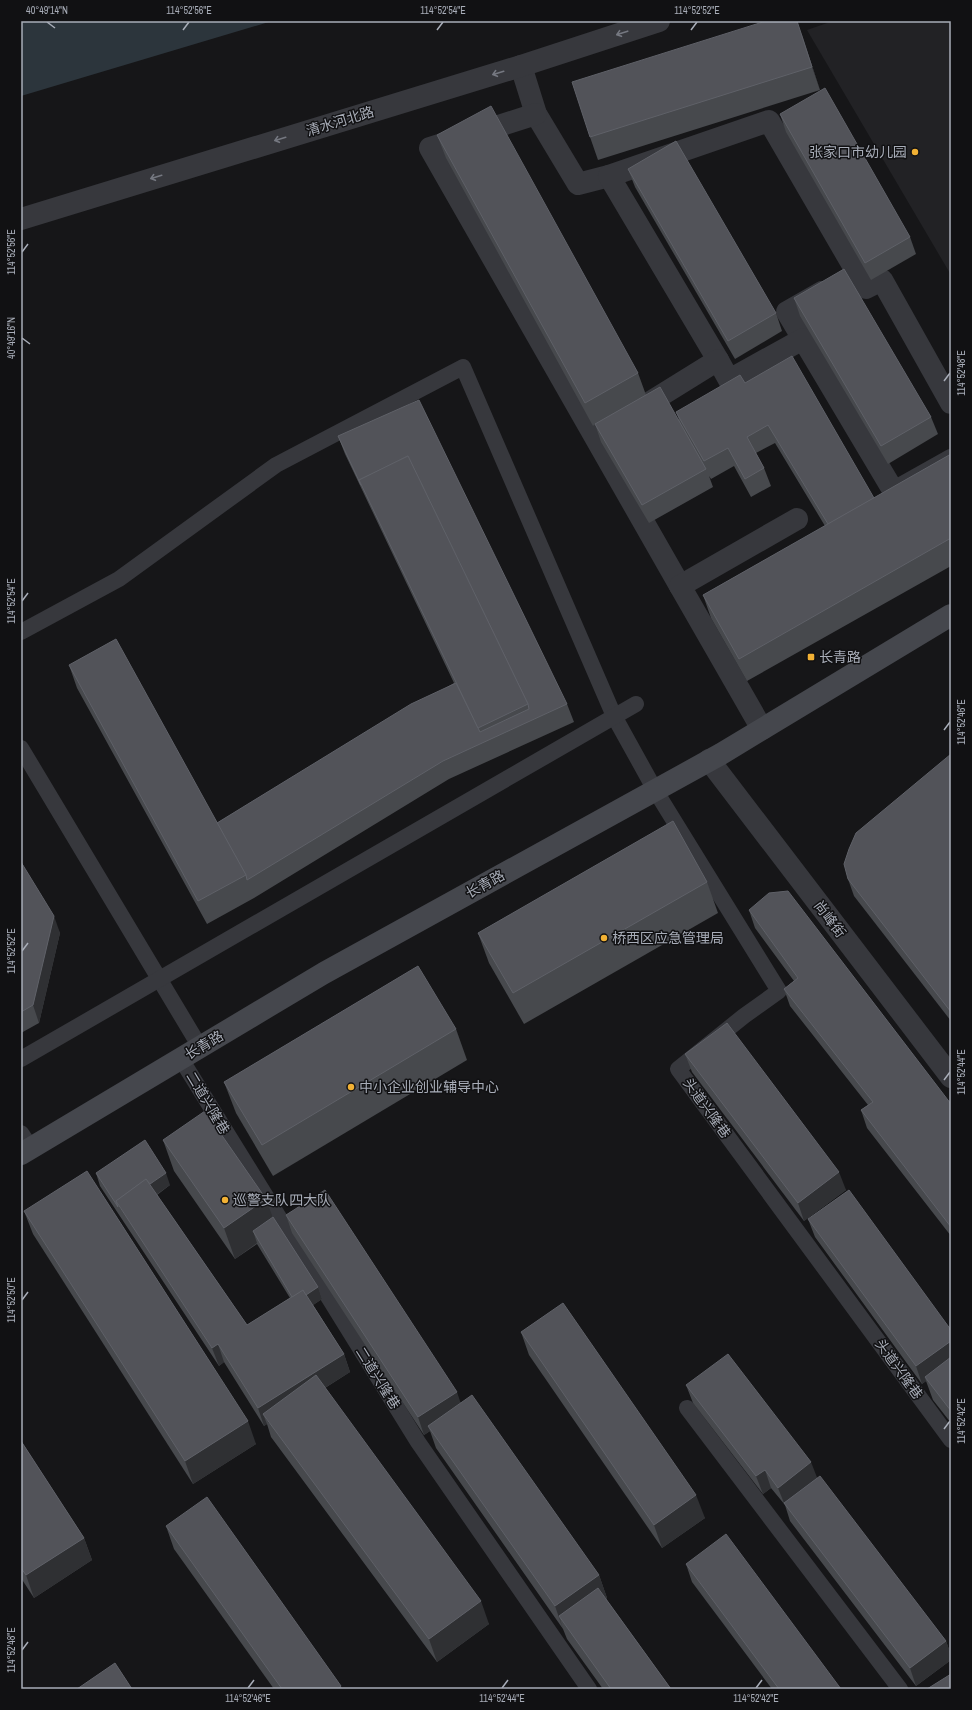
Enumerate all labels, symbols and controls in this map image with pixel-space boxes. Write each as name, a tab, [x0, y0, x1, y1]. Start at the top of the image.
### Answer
text: 40°49'14"N	[26, 4, 68, 17]
text: 114°52'56"E	[166, 4, 212, 17]
text: 114°52'54"E	[420, 4, 466, 17]
text: 114°52'52"E	[674, 4, 720, 17]
one-way arrow	[616, 30, 629, 37]
one-way arrow	[492, 70, 505, 77]
street label: 清水河北路	[304, 102, 376, 140]
one-way arrow	[274, 136, 287, 143]
place label: 张家口市幼儿园	[809, 143, 907, 161]
marker: 张家口市幼儿园	[910, 147, 920, 157]
one-way arrow	[150, 174, 163, 181]
text: 114°52'56"E	[5, 229, 18, 275]
text: 40°49'16"N	[5, 317, 18, 359]
text: 114°52'48"E	[955, 350, 968, 396]
text: 114°52'54"E	[5, 578, 18, 624]
place label: 长青路	[819, 648, 861, 666]
marker: 长青路	[806, 652, 816, 662]
text: 114°52'46"E	[955, 699, 968, 745]
street label: 长青路	[462, 866, 508, 902]
street label: 尚峰街	[810, 897, 850, 941]
text: 114°52'52"E	[5, 928, 18, 974]
place label: 桥西区应急管理局	[612, 929, 724, 947]
marker: 桥西区应急管理局	[599, 933, 609, 943]
street label: 长青路	[181, 1026, 227, 1064]
text: 114°52'44"E	[955, 1049, 968, 1095]
street label: 二道兴隆巷	[182, 1068, 234, 1138]
street label: 头道兴隆巷	[679, 1074, 735, 1142]
place label: 中小企业创业辅导中心	[359, 1078, 499, 1096]
marker: 中小企业创业辅导中心	[346, 1082, 356, 1092]
place label: 巡警支队四大队	[233, 1191, 331, 1209]
marker: 巡警支队四大队	[220, 1195, 230, 1205]
text: 114°52'50"E	[5, 1277, 18, 1323]
street label: 头道兴隆巷	[871, 1335, 927, 1403]
street label: 二道兴隆巷	[352, 1344, 404, 1412]
text: 114°52'42"E	[955, 1398, 968, 1444]
text: 114°52'48"E	[5, 1627, 18, 1673]
text: 114°52'46"E	[225, 1692, 271, 1705]
text: 114°52'44"E	[479, 1692, 525, 1705]
text: 114°52'42"E	[733, 1692, 779, 1705]

